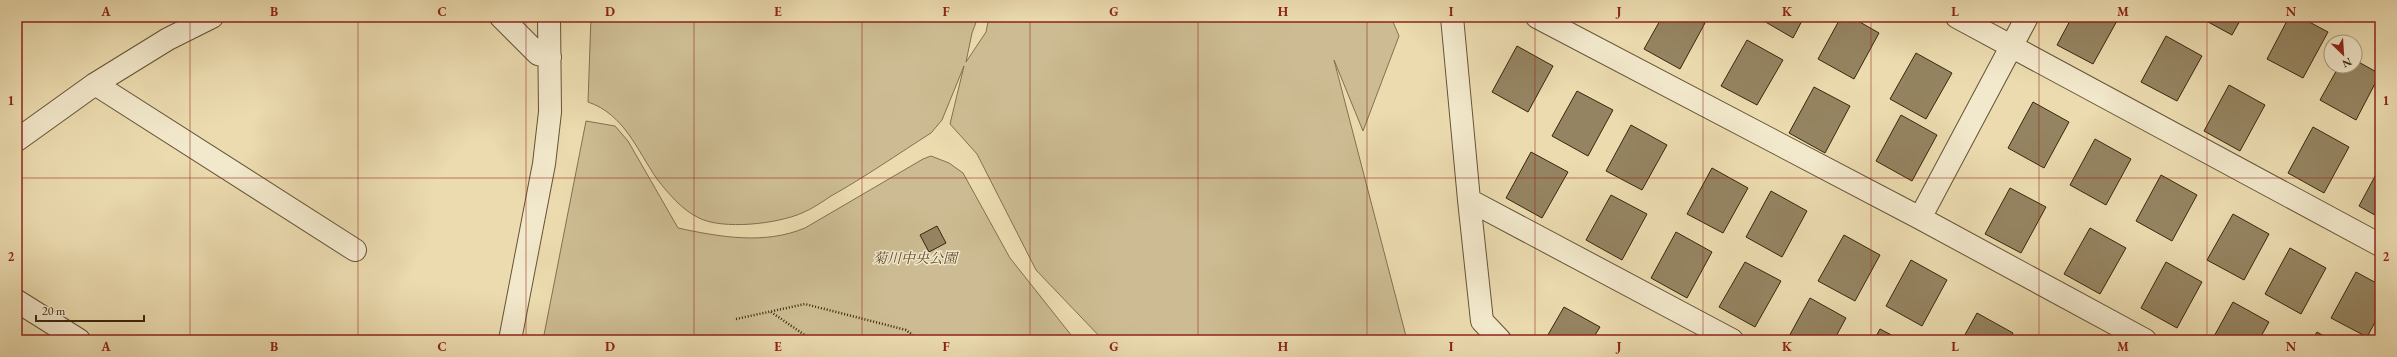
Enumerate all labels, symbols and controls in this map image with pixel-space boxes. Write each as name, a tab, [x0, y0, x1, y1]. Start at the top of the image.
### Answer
text: A	[100, 3, 111, 20]
text: B	[270, 3, 278, 20]
text: C	[437, 3, 447, 20]
text: D	[605, 3, 615, 20]
text: E	[774, 3, 782, 20]
text: F	[942, 3, 950, 20]
text: G	[1109, 3, 1119, 20]
text: H	[1278, 3, 1289, 20]
text: I	[1449, 3, 1454, 20]
text: J	[1615, 3, 1622, 20]
text: K	[1782, 3, 1793, 20]
text: L	[1951, 3, 1959, 20]
text: M	[2117, 3, 2129, 20]
text: N	[2286, 3, 2297, 20]
north arrow	[2323, 34, 2363, 74]
text: N	[2340, 55, 2354, 71]
text: 1	[8, 92, 15, 109]
text: 1	[2383, 92, 2390, 109]
text: 2	[8, 248, 15, 265]
text: 2	[2383, 248, 2390, 265]
park label: 菊川中央公園	[873, 249, 959, 267]
scale bar	[36, 297, 144, 323]
text: 20 m	[42, 303, 66, 319]
text: A	[100, 338, 111, 355]
text: B	[270, 338, 278, 355]
text: C	[437, 338, 447, 355]
text: D	[605, 338, 615, 355]
text: E	[774, 338, 782, 355]
text: F	[942, 338, 950, 355]
text: G	[1109, 338, 1119, 355]
text: H	[1278, 338, 1289, 355]
text: I	[1449, 338, 1454, 355]
text: J	[1615, 338, 1622, 355]
text: K	[1782, 338, 1793, 355]
text: L	[1951, 338, 1959, 355]
text: M	[2117, 338, 2129, 355]
text: N	[2286, 338, 2297, 355]

